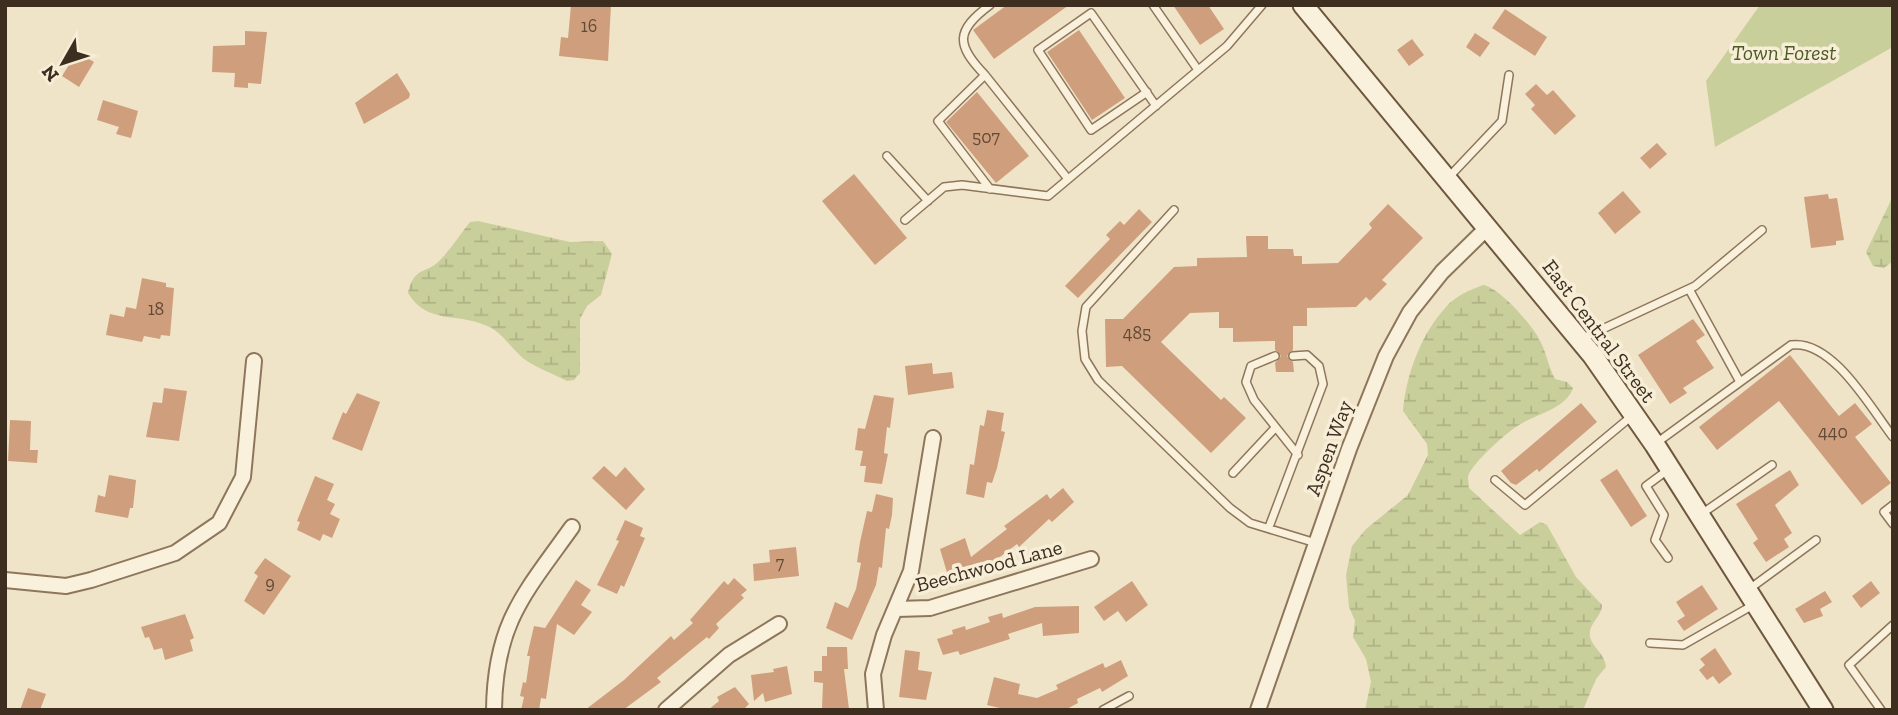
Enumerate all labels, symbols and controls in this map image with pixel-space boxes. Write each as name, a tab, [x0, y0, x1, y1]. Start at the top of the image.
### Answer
house number: 16	[581, 15, 597, 37]
north arrow	[28, 28, 98, 98]
park label: Town Forest	[1731, 40, 1837, 65]
text: N	[37, 61, 64, 86]
house number: 507	[972, 126, 1001, 148]
street label: East Central Street	[1538, 254, 1661, 407]
house number: 18	[148, 298, 164, 320]
house number: 485	[1123, 322, 1151, 344]
street label: Aspen Way	[1300, 397, 1357, 499]
house number: 440	[1818, 421, 1848, 443]
street label: Beechwood Lane	[913, 534, 1065, 597]
house number: 7	[776, 552, 785, 574]
house number: 9	[265, 572, 275, 594]

